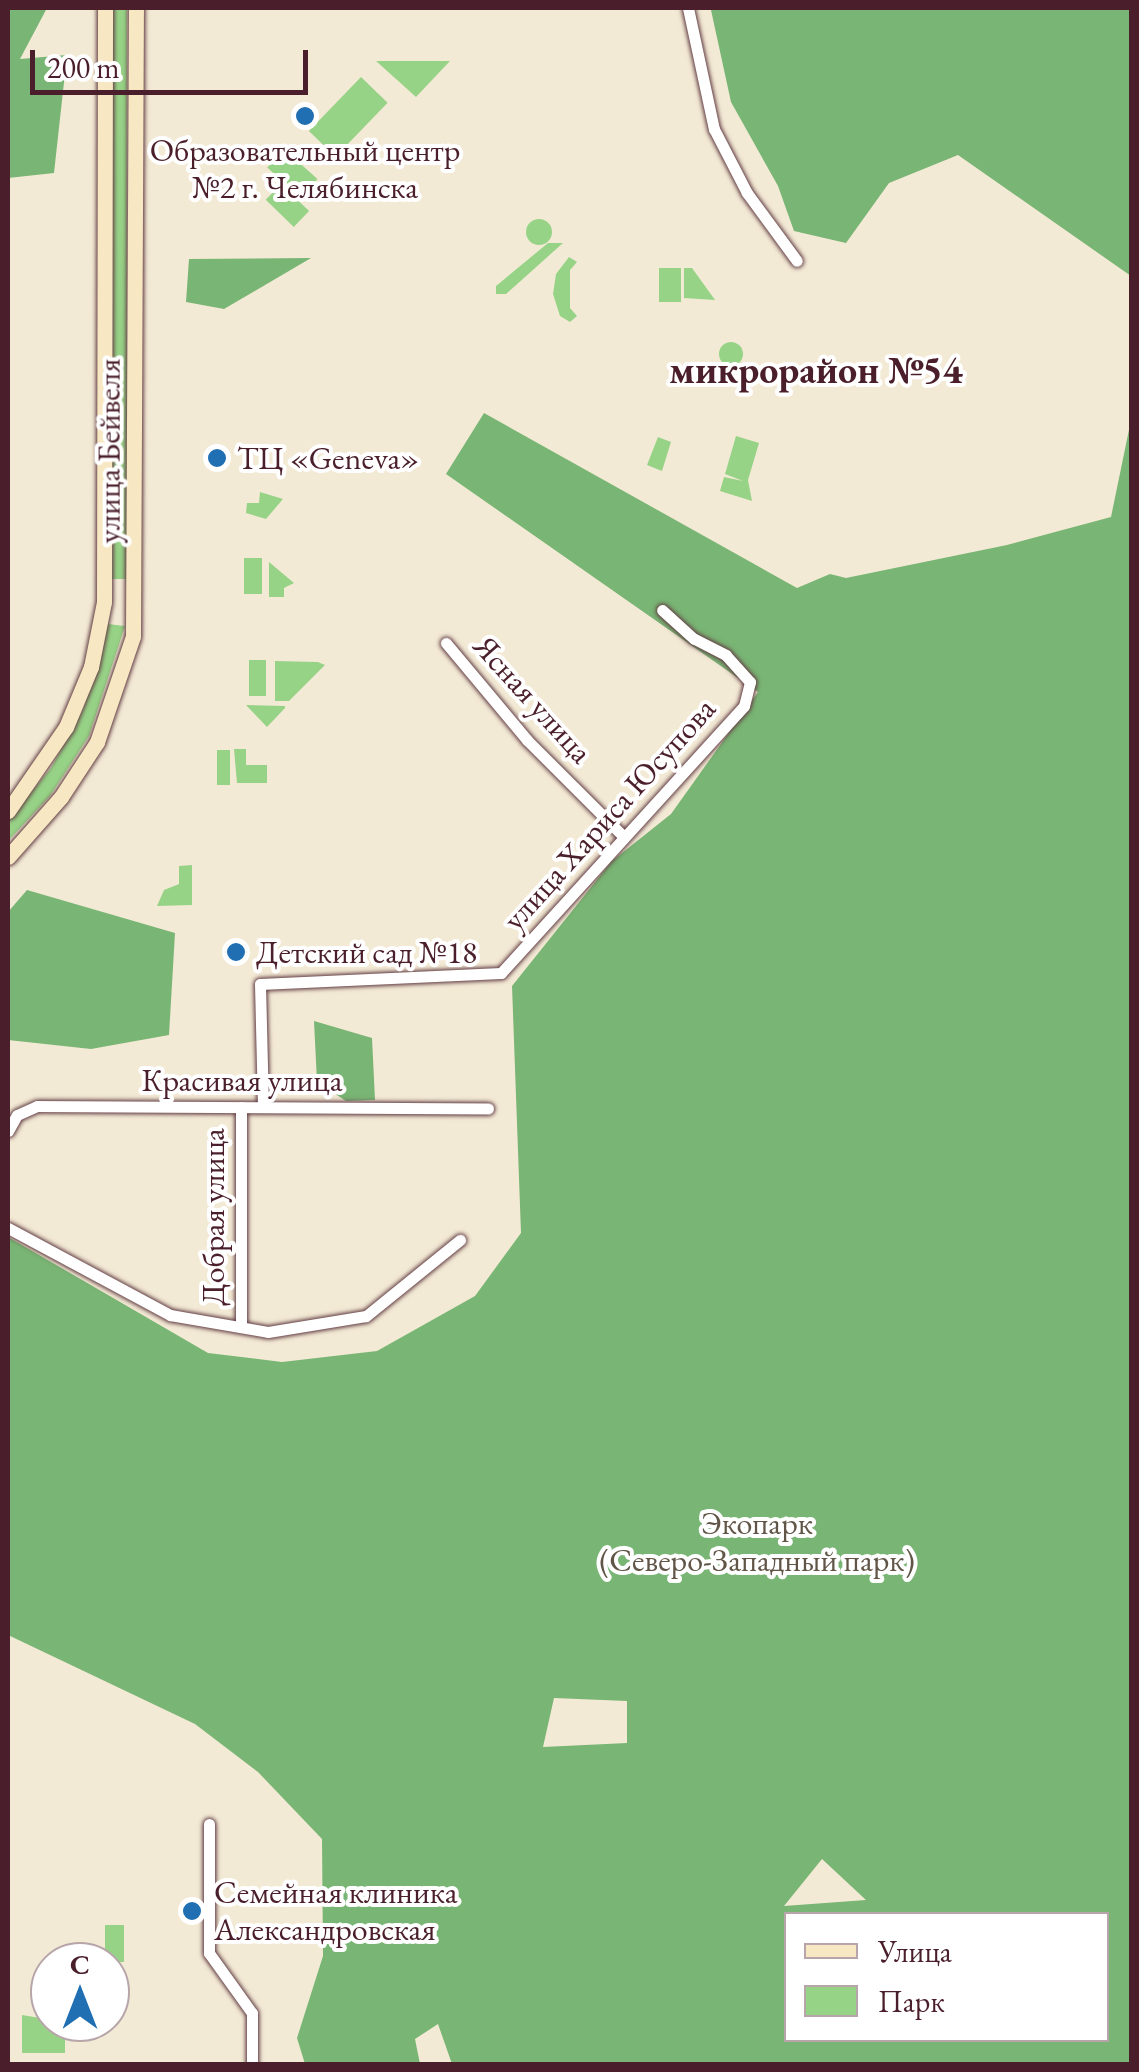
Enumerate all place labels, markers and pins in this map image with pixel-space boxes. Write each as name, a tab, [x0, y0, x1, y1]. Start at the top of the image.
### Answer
marker: Образовательный центр №2 г. Челябинска	[294, 105, 316, 127]
place label: Образовательный центр №2 г. Челябинска	[150, 132, 460, 207]
place label: ТЦ «Geneva»	[237, 439, 419, 477]
marker: ТЦ «Geneva»	[206, 447, 228, 469]
place label: Детский сaд №18	[256, 933, 477, 971]
marker: Детский сaд №18	[225, 941, 247, 963]
place label: Семейная клиника Александровская	[214, 1874, 457, 1949]
marker: Семейная клиника Александровская	[179, 1898, 205, 1924]

